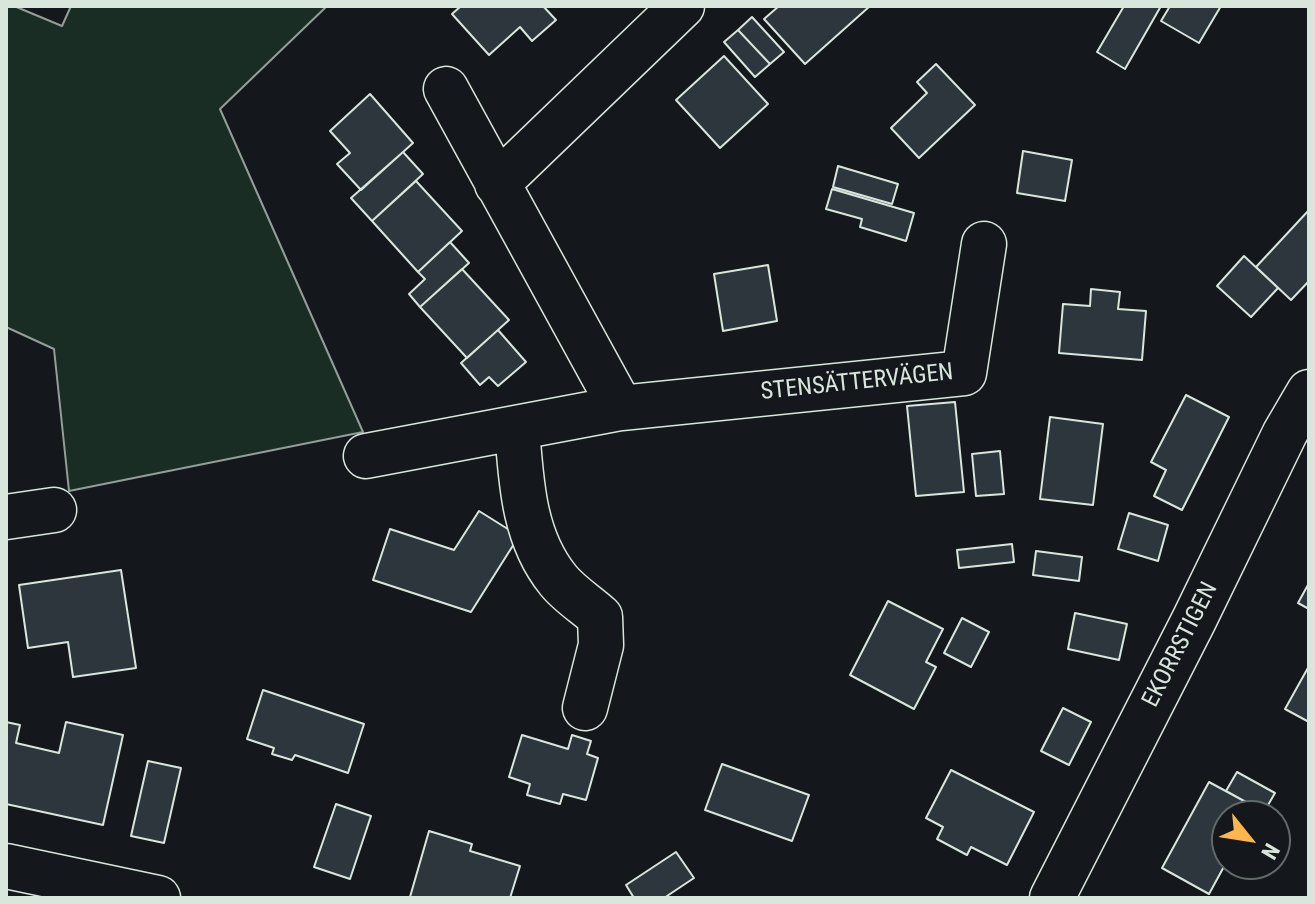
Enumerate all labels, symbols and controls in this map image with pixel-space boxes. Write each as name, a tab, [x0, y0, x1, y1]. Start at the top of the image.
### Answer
street label: STENSÄTTERVÄGEN	[759, 359, 955, 407]
street label: EKORRSTIGEN	[1137, 578, 1225, 712]
north arrow	[1211, 800, 1291, 880]
text: N	[1256, 839, 1285, 863]

